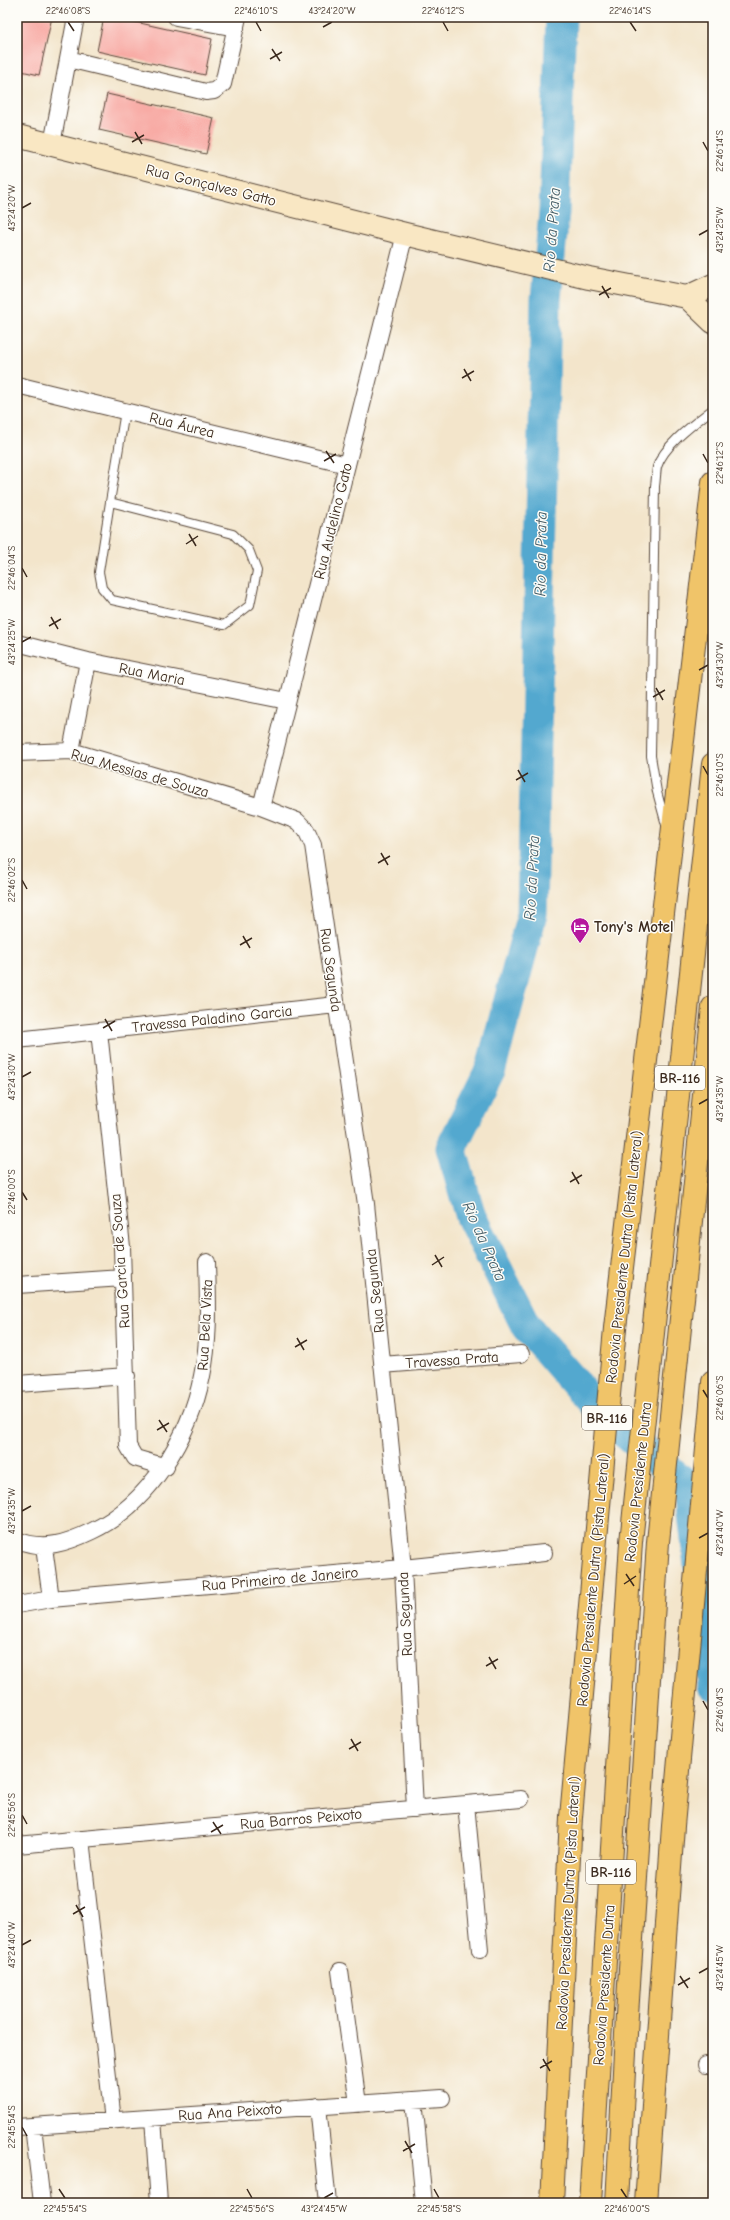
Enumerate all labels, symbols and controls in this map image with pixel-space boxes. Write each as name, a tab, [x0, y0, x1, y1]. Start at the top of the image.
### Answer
text: 22°46'08"S	[46, 5, 91, 17]
text: 22°46'10"S	[234, 5, 278, 17]
text: 43°24'20"W	[308, 5, 356, 17]
text: 22°46'12"S	[422, 5, 465, 17]
text: 22°46'14"S	[609, 5, 652, 17]
text: 22°46'14"S	[714, 129, 726, 172]
street label: Rua Gonçalves Gatto	[144, 160, 278, 210]
text: 43°24'20"W	[6, 184, 18, 232]
water label: Rio da Prata	[540, 187, 564, 273]
text: 43°24'25"W	[714, 206, 726, 253]
street label: Rua Áurea	[147, 407, 217, 442]
text: 22°46'12"S	[714, 441, 726, 484]
street label: Rua Audelino Gato	[310, 461, 356, 581]
water label: Rio da Prata	[531, 511, 551, 597]
text: 22°46'04"S	[6, 545, 18, 590]
text: 43°24'25"W	[6, 618, 18, 665]
text: 43°24'30"W	[714, 641, 726, 688]
street label: Rua Maria	[118, 659, 186, 689]
street label: Rua Messias de Souza	[69, 745, 211, 801]
text: 22°46'10"S	[714, 753, 726, 797]
water label: Rio da Prata	[521, 835, 543, 921]
text: 22°46'02"S	[6, 857, 18, 902]
hotel icon: Tony's Motel	[569, 916, 591, 944]
place label: Tony's Motel	[594, 918, 674, 936]
street label: Rua Segunda	[316, 927, 346, 1013]
street label: Travessa Paladino Garcia	[131, 1002, 293, 1036]
text: 43°24'30"W	[6, 1053, 18, 1100]
road number: BR-116	[655, 1066, 705, 1090]
text: 43°24'35"W	[714, 1076, 726, 1122]
street label: Rodovia Presidente Dutra (Pista Lateral)	[602, 1130, 646, 1384]
text: 22°46'00"S	[6, 1169, 18, 1215]
street label: Rua Garcia de Souza	[106, 1193, 134, 1329]
water label: Rio da Prata	[459, 1199, 510, 1284]
street label: Rua Segunda	[362, 1248, 388, 1334]
street label: Rua Bela Vista	[194, 1279, 216, 1371]
street label: Travessa Prata	[405, 1348, 499, 1372]
text: 22°46'06"S	[714, 1375, 726, 1420]
street label: Rodovia Presidente Dutra	[621, 1401, 655, 1563]
road number: BR-116	[582, 1406, 632, 1430]
street label: Rodovia Presidente Dutra (Pista Lateral)	[573, 1453, 613, 1707]
text: 43°24'35"W	[6, 1488, 18, 1534]
text: 43°24'40"W	[714, 1509, 726, 1556]
street label: Rua Primeiro de Janeiro	[201, 1563, 359, 1595]
street label: Rua Segunda	[394, 1571, 416, 1657]
text: 22°46'04"S	[714, 1687, 726, 1732]
street label: Rodovia Presidente Dutra (Pista Lateral)	[552, 1776, 584, 2030]
text: 22°45'56"S	[6, 1792, 18, 1837]
street label: Rua Barros Peixoto	[239, 1805, 363, 1833]
road number: BR-116	[586, 1860, 636, 1884]
street label: Rodovia Presidente Dutra	[589, 1904, 619, 2066]
text: 43°24'40"W	[6, 1921, 18, 1968]
text: 43°24'45"W	[714, 1945, 726, 1991]
street label: Rua Ana Peixoto	[177, 2099, 283, 2125]
text: 22°45'54"S	[6, 2105, 18, 2149]
text: 22°45'54"S	[43, 2203, 87, 2215]
text: 22°45'56"S	[230, 2203, 275, 2215]
text: 43°24'45"W	[301, 2203, 347, 2215]
text: 22°45'58"S	[417, 2203, 461, 2215]
text: 22°46'00"S	[604, 2203, 650, 2215]

